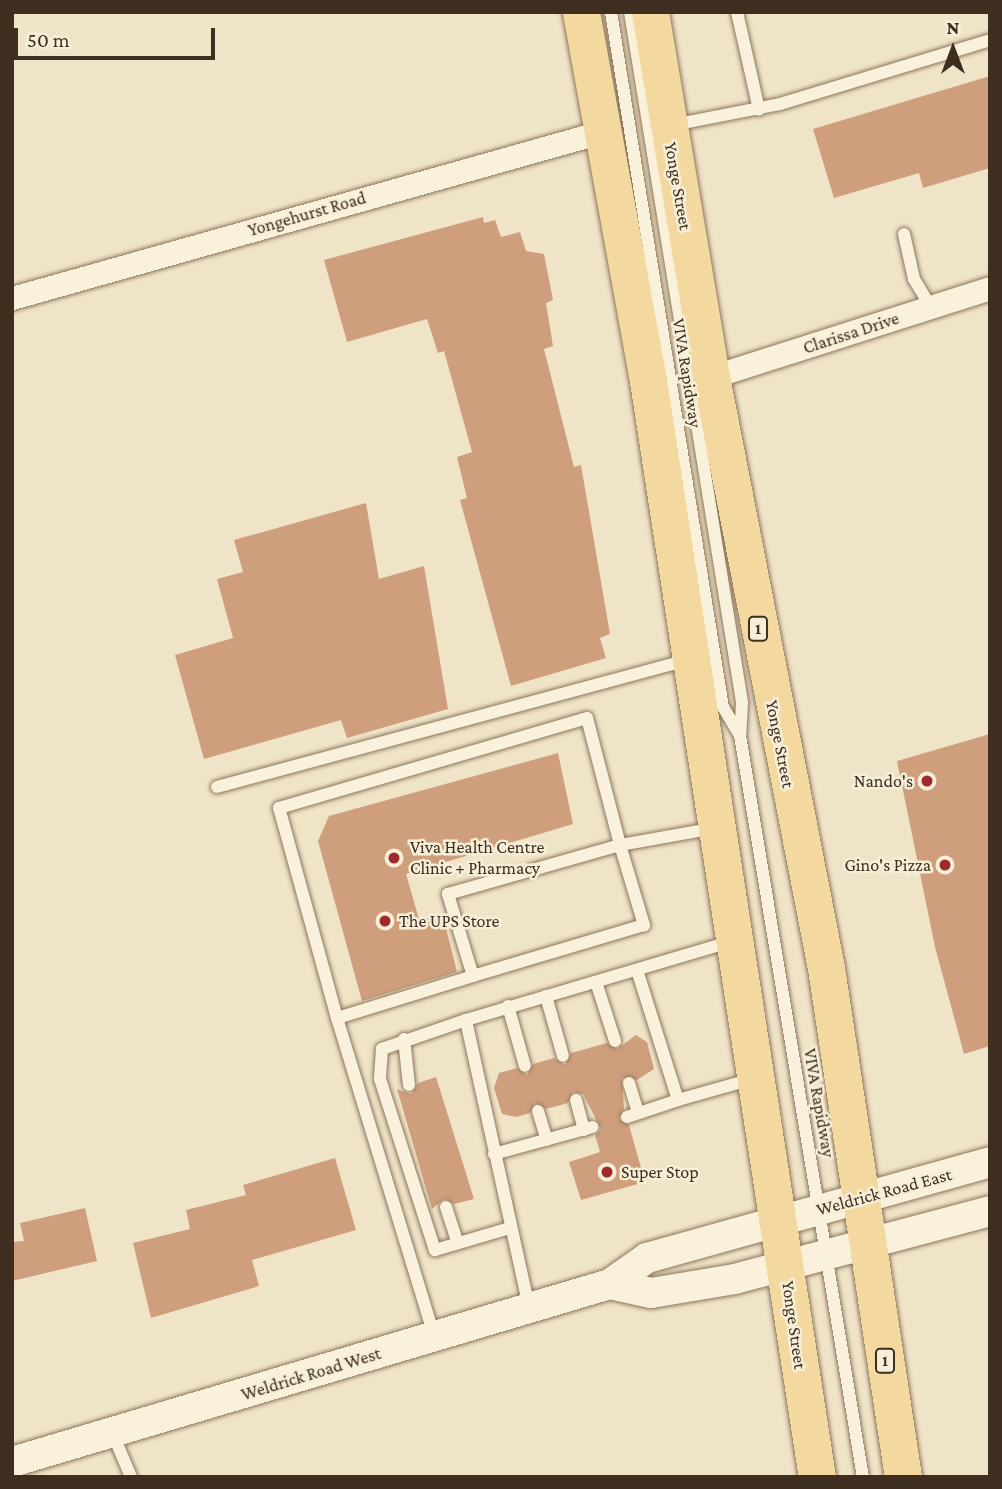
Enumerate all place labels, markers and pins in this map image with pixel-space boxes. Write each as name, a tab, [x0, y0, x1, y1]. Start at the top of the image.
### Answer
place label: Nando's	[854, 770, 913, 792]
marker: Nando's	[919, 773, 935, 789]
place label: Viva Health Centre Clinic + Pharmacy	[410, 837, 544, 880]
marker: Viva Health Centre Clinic + Pharmacy	[384, 848, 404, 868]
place label: Gino's Pizza	[844, 854, 931, 876]
marker: Gino's Pizza	[937, 857, 953, 873]
place label: The UPS Store	[399, 910, 499, 932]
marker: The UPS Store	[377, 913, 393, 929]
place label: Super Stop	[621, 1161, 699, 1183]
marker: Super Stop	[599, 1164, 615, 1180]

